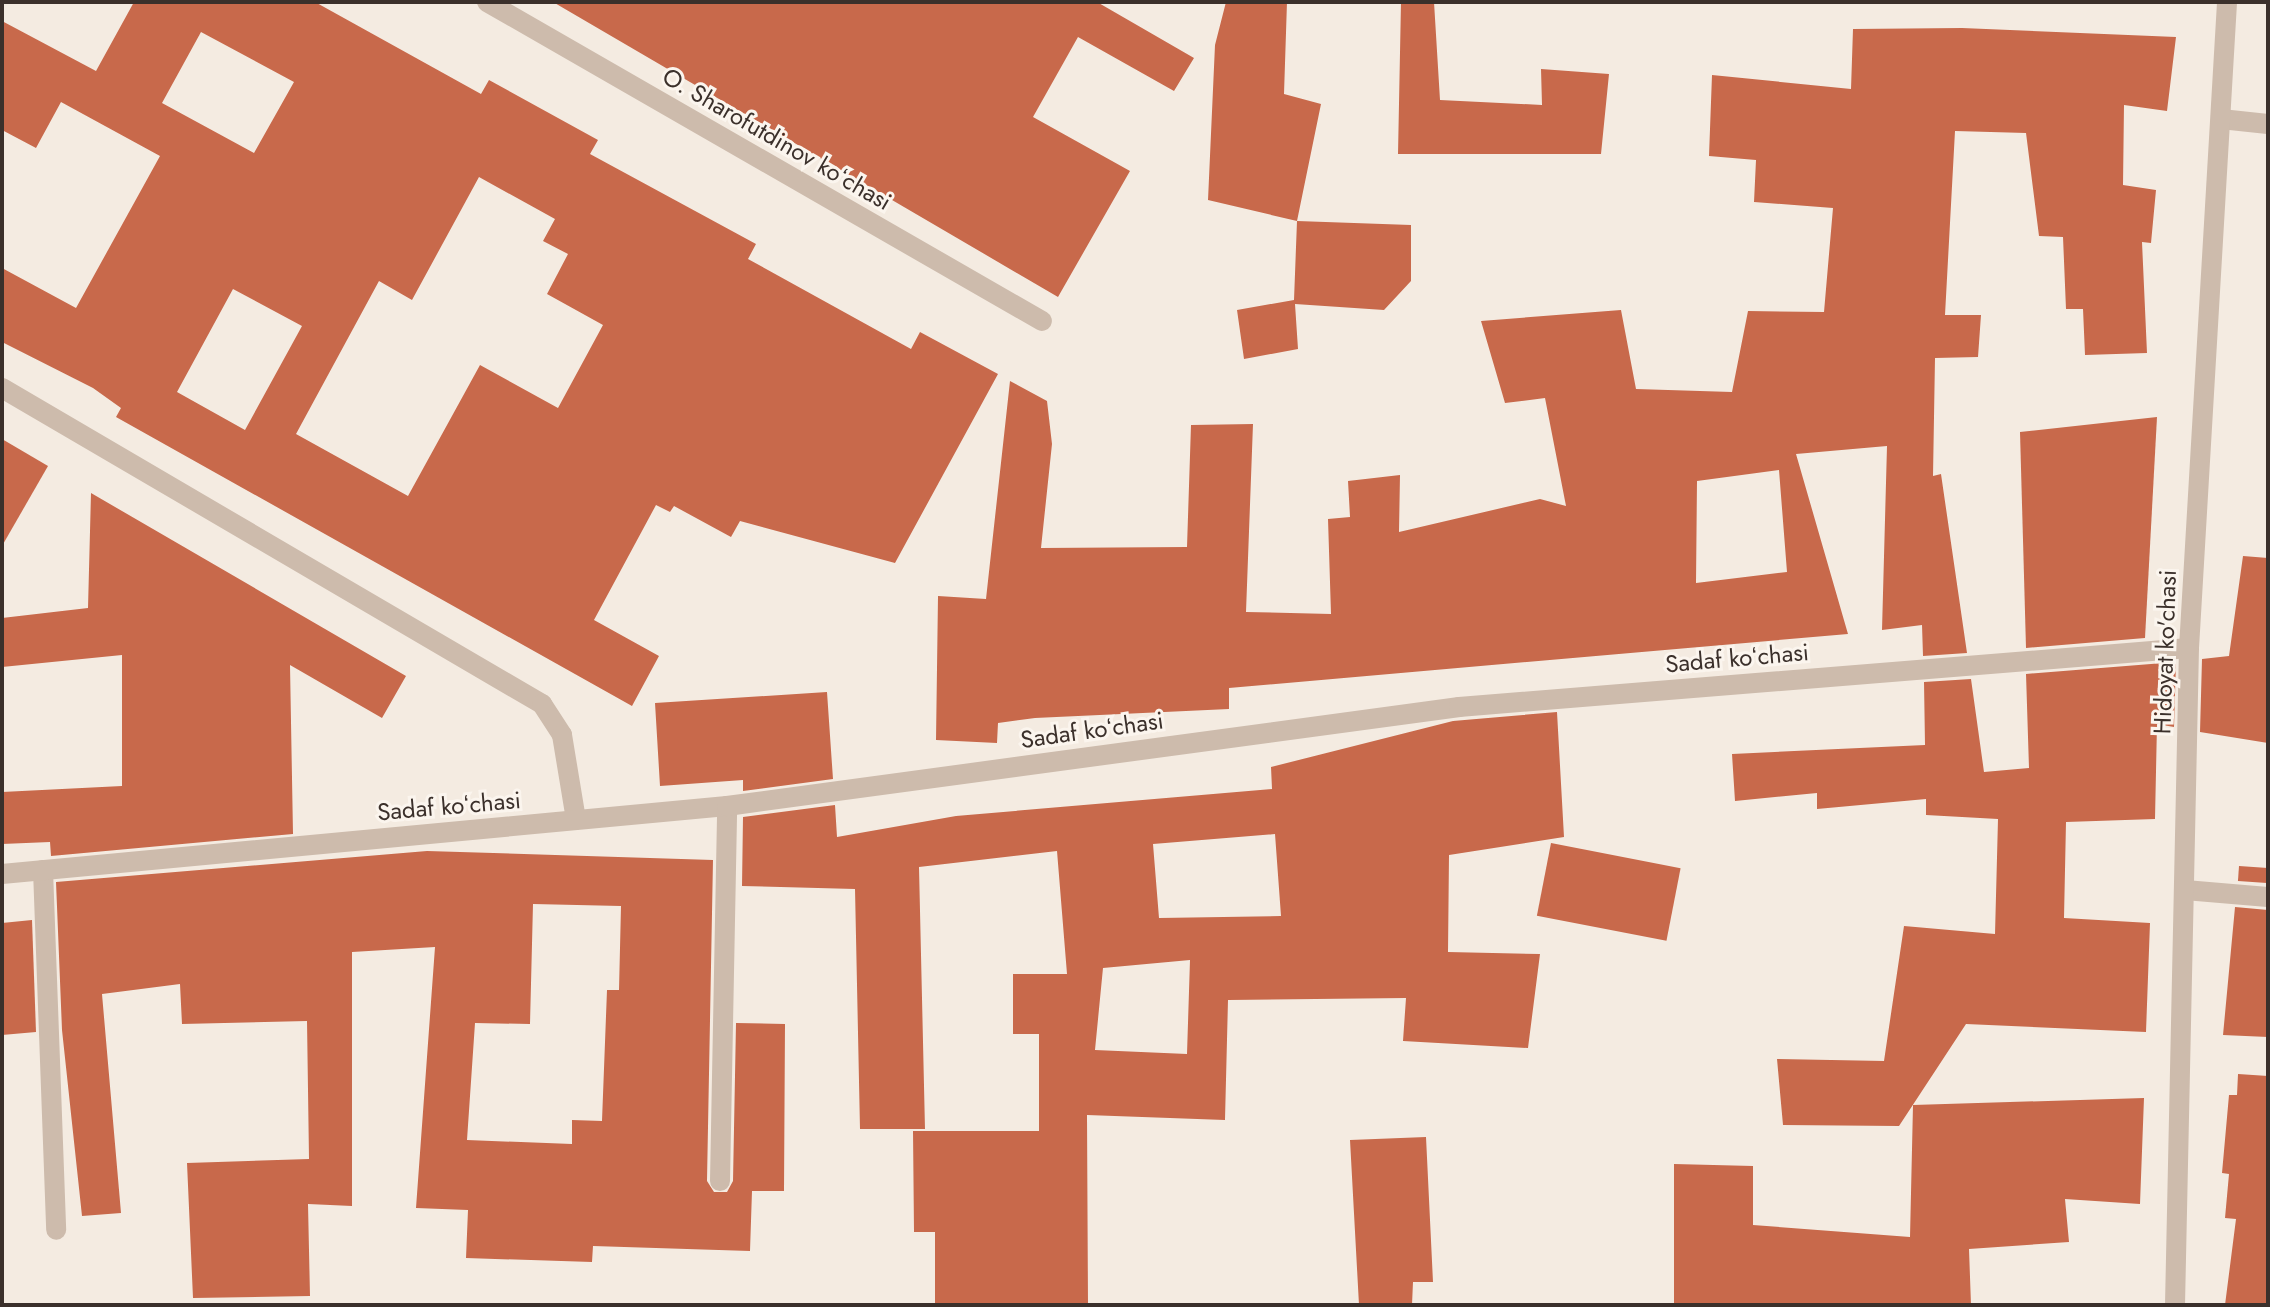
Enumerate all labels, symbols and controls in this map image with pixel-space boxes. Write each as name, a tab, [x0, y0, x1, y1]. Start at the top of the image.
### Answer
street label: O. Sharofutdinov koʻchasi	[658, 62, 896, 216]
street label: Hidoyat ko'chasi	[2148, 569, 2182, 735]
street label: Sadaf koʻchasi	[1664, 637, 1810, 679]
street label: Sadaf koʻchasi	[1019, 706, 1165, 754]
street label: Sadaf koʻchasi	[376, 785, 522, 827]

